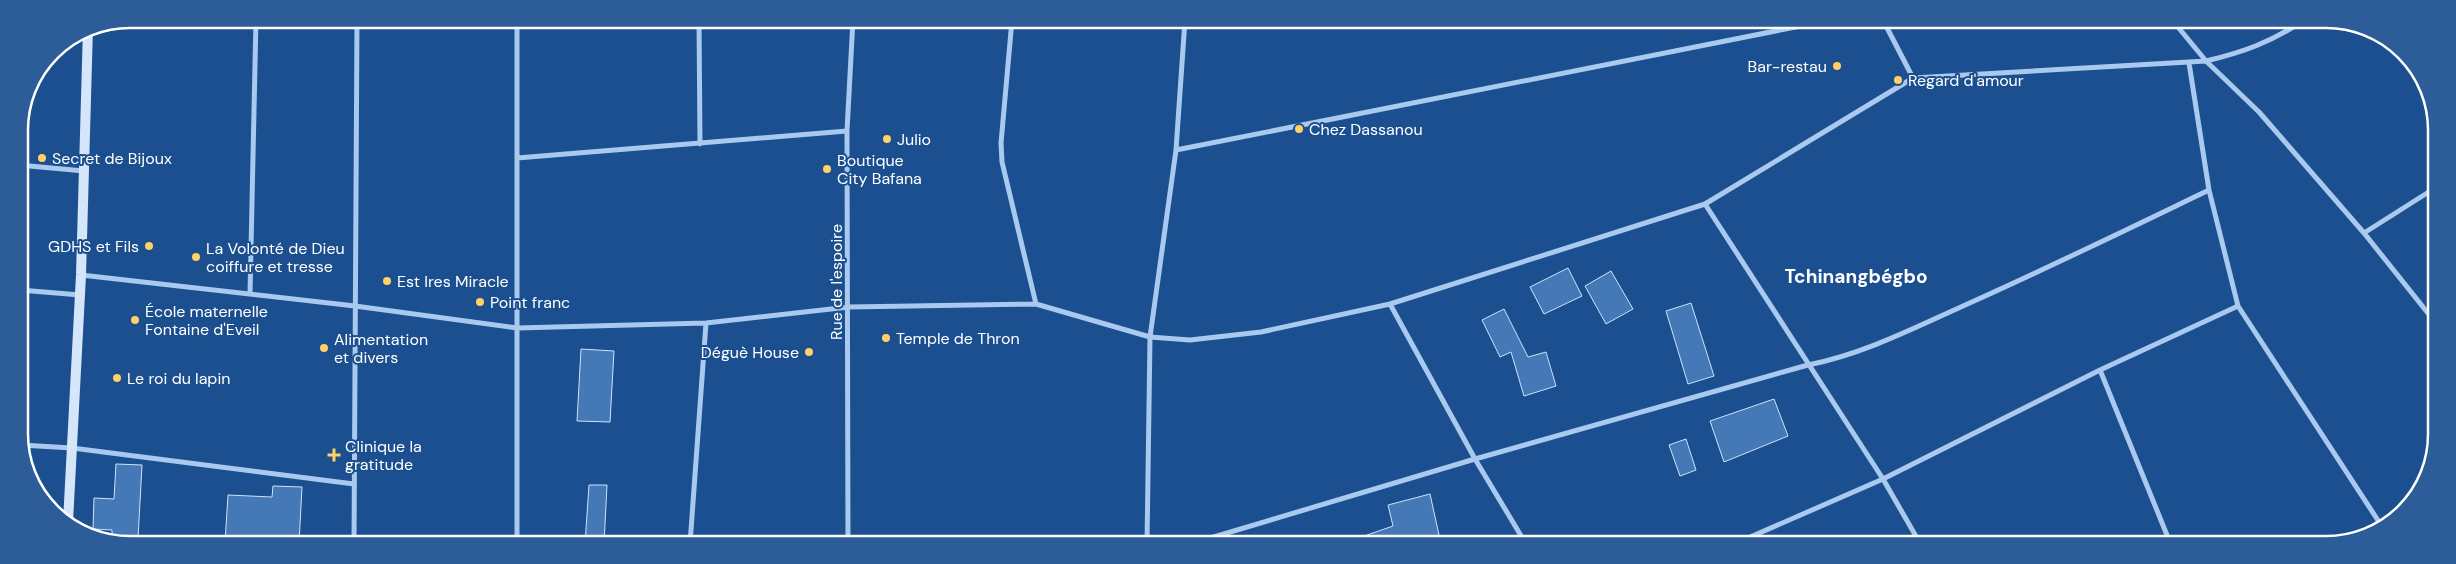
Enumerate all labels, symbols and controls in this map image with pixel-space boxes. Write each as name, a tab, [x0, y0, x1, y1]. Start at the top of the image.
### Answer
place label: Bar-restau	[1748, 56, 1827, 77]
marker: Bar-restau	[1831, 60, 1843, 72]
place label: Regard d'amour	[1908, 70, 2024, 91]
marker: Regard d'amour	[1892, 74, 1904, 86]
place label: Chez Dassanou	[1309, 119, 1423, 140]
marker: Chez Dassanou	[1293, 123, 1305, 135]
place label: Julio	[897, 129, 931, 150]
marker: Julio	[881, 133, 893, 145]
place label: Secret de Bijoux	[52, 148, 172, 169]
place label: Boutique City Bafana	[837, 150, 922, 189]
marker: Secret de Bijoux	[36, 152, 48, 164]
marker: Boutique City Bafana	[821, 163, 833, 175]
street label: Rue de l'espoire	[826, 224, 847, 340]
place label: GDHS et Fils	[48, 236, 139, 257]
place label: La Volonté de Dieu coiffure et tresse	[206, 238, 345, 277]
marker: GDHS et Fils	[143, 240, 155, 252]
marker: La Volonté de Dieu coiffure et tresse	[190, 251, 202, 263]
district label: Tchinangbégbo	[1784, 264, 1928, 289]
place label: Est Ires Miracle	[397, 271, 509, 292]
marker: Est Ires Miracle	[381, 275, 393, 287]
place label: Point franc	[490, 292, 570, 313]
marker: Point franc	[474, 296, 486, 308]
place label: École maternelle Fontaine d'Eveil	[145, 301, 268, 340]
marker: École maternelle Fontaine d'Eveil	[129, 314, 141, 326]
place label: Temple de Thron	[896, 328, 1020, 349]
place label: Alimentation et divers	[334, 329, 428, 368]
marker: Temple de Thron	[880, 332, 892, 344]
marker: Alimentation et divers	[318, 342, 330, 354]
place label: Déguè House	[701, 342, 799, 363]
marker: Déguè House	[803, 346, 815, 358]
place label: Le roi du lapin	[127, 368, 230, 389]
marker: Le roi du lapin	[111, 372, 123, 384]
place label: Clinique la gratitude	[345, 436, 422, 475]
marker: Clinique la gratitude	[327, 448, 341, 462]

